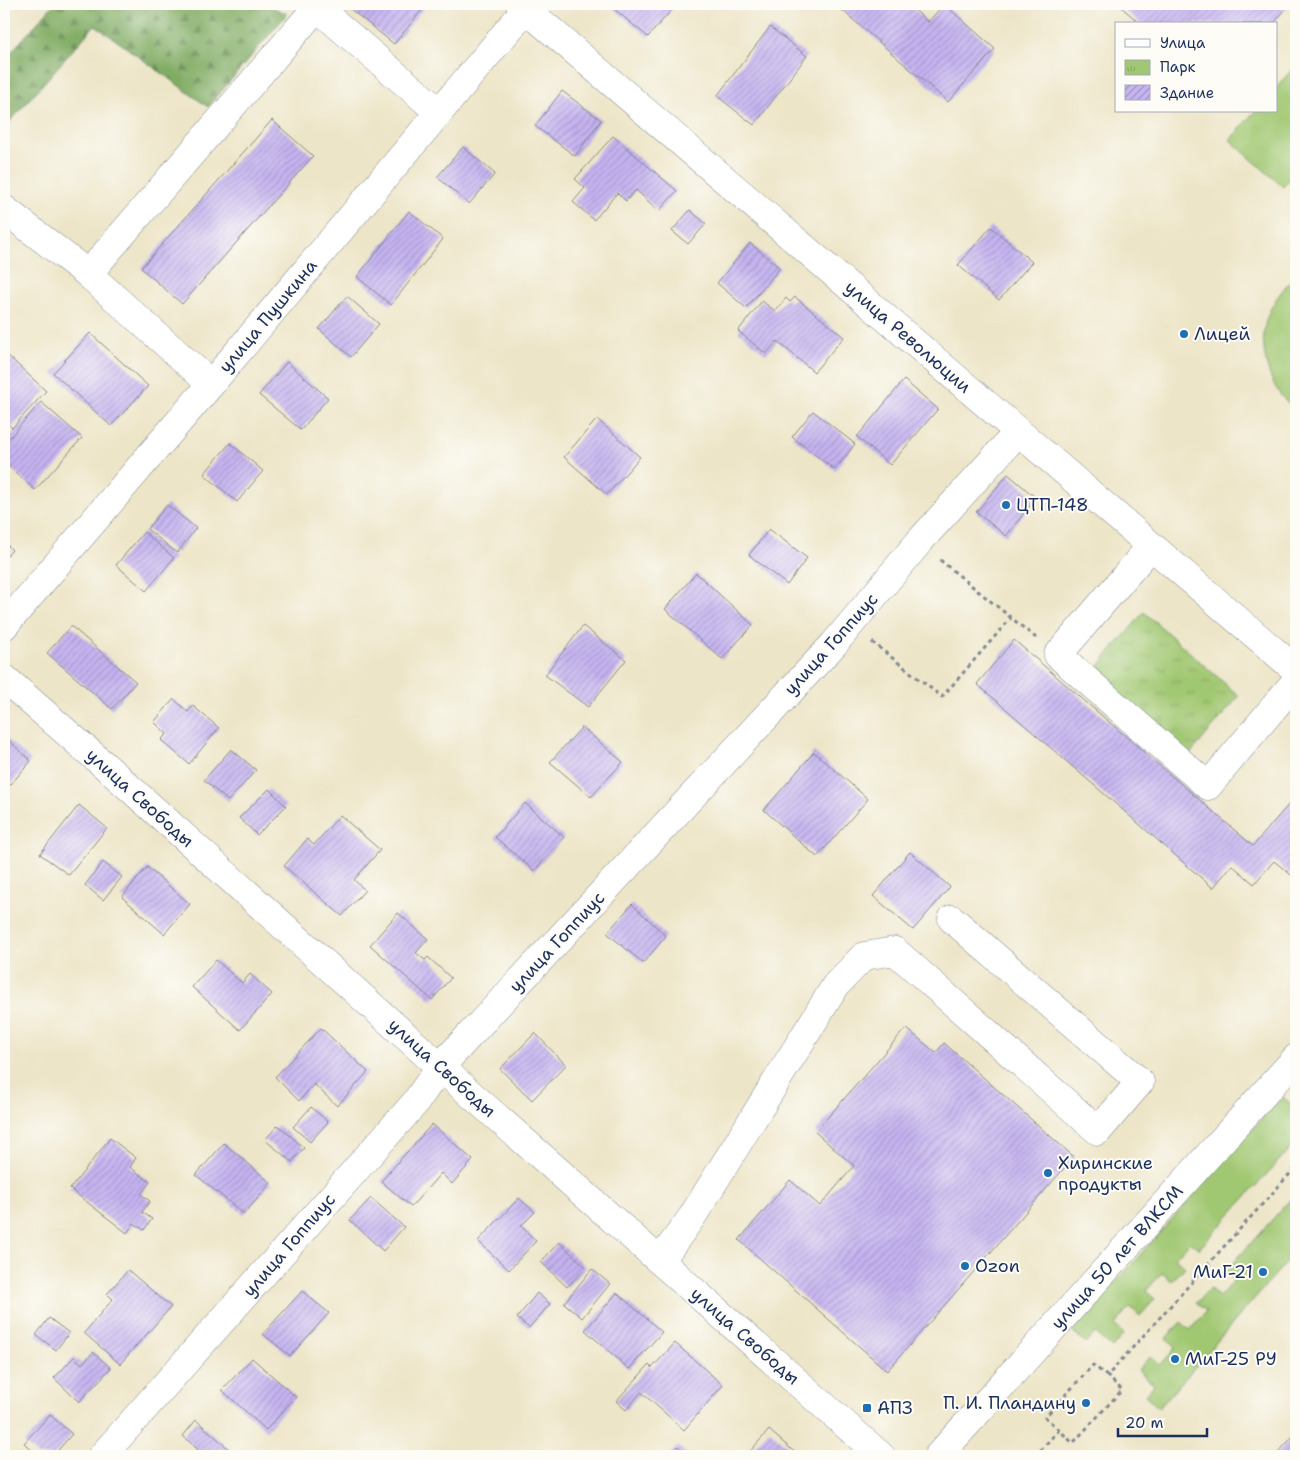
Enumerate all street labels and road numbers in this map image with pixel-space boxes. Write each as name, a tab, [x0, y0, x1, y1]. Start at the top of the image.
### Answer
street label: улица Пушкина	[213, 254, 323, 378]
street label: улица Революции	[840, 275, 976, 399]
street label: улица Гоппиус	[779, 588, 883, 700]
street label: улица Свободы	[81, 743, 199, 853]
street label: улица Гоппиус	[504, 886, 610, 998]
street label: улица Свободы	[383, 1013, 501, 1123]
street label: улица 50 лет ВЛКСМ	[1046, 1180, 1188, 1334]
street label: улица Гоппиус	[237, 1188, 341, 1302]
street label: улица Свободы	[685, 1282, 805, 1390]

